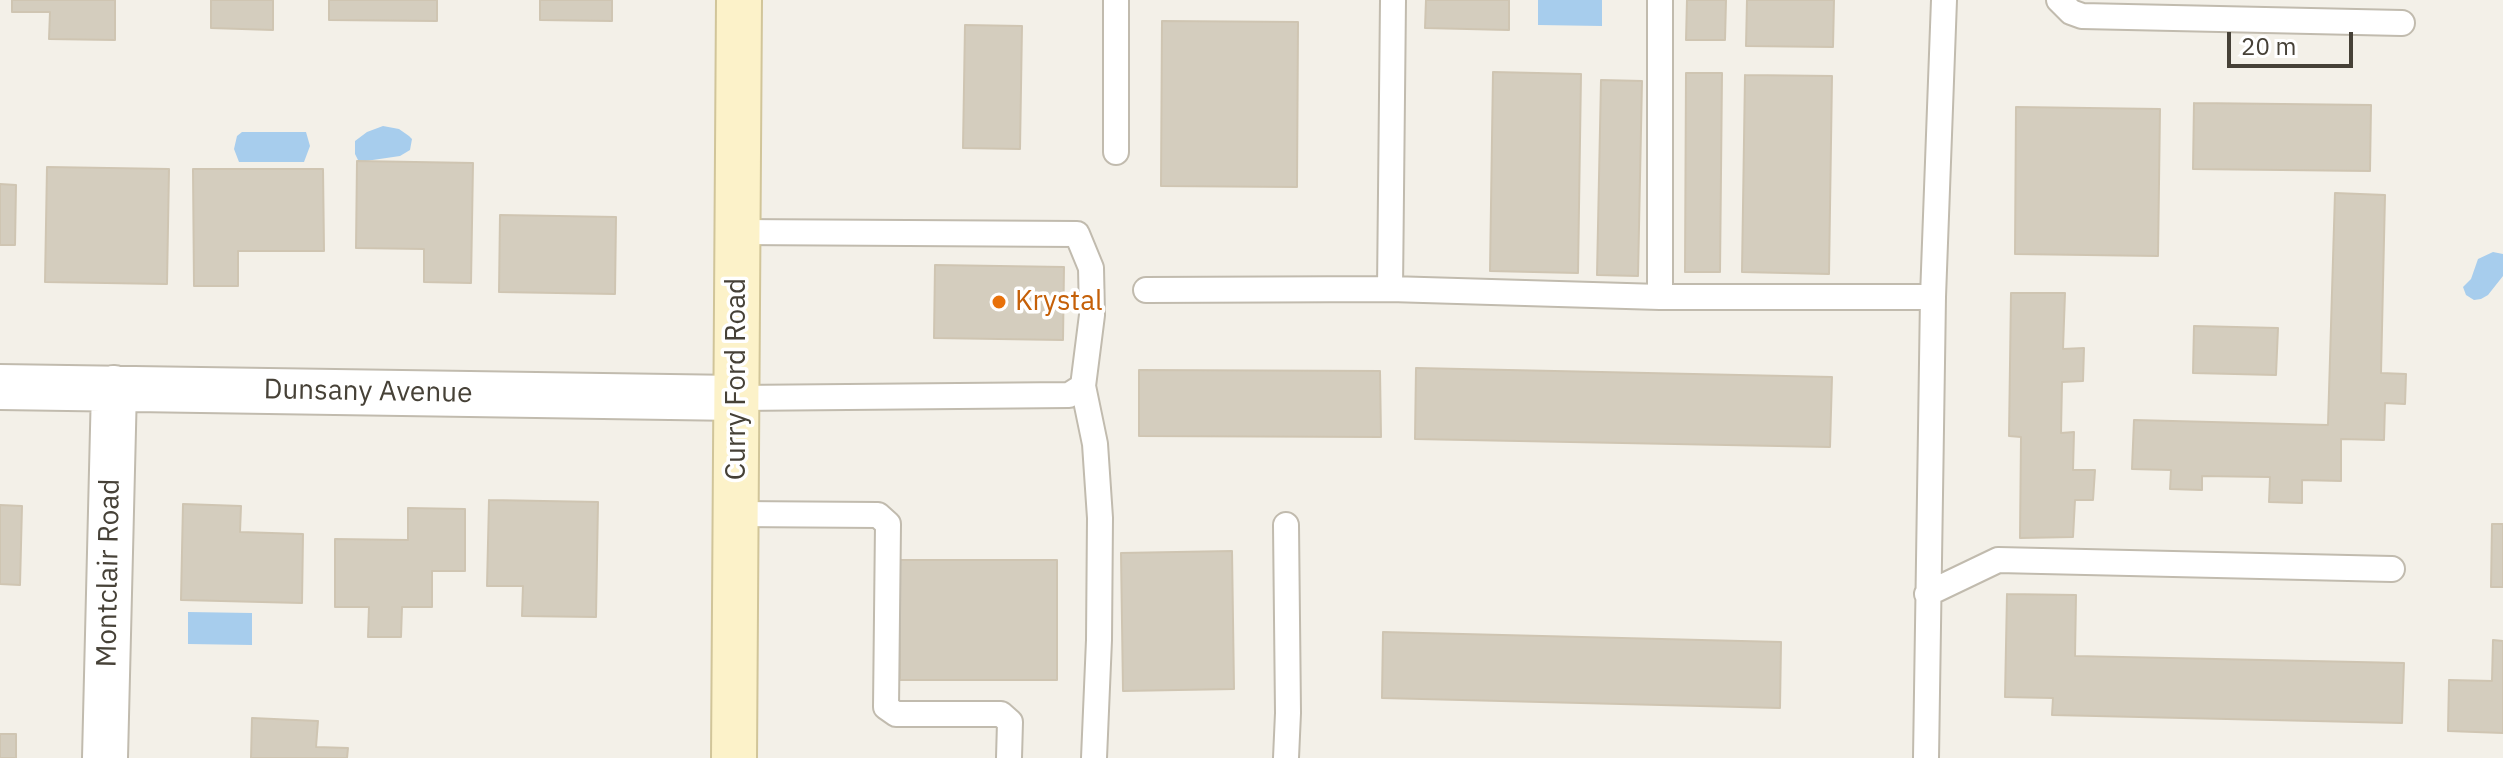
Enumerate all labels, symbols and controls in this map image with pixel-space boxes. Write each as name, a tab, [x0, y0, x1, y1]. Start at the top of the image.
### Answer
scale bar	[2231, 16, 2357, 66]
text: 20 m	[2241, 30, 2296, 62]
street label: Curry Ford Road	[720, 278, 754, 480]
place label: Krystal	[1015, 285, 1103, 319]
marker: Krystal	[990, 293, 1008, 311]
street label: Dunsany Avenue	[263, 373, 473, 411]
street label: Montclair Road	[91, 478, 127, 668]

